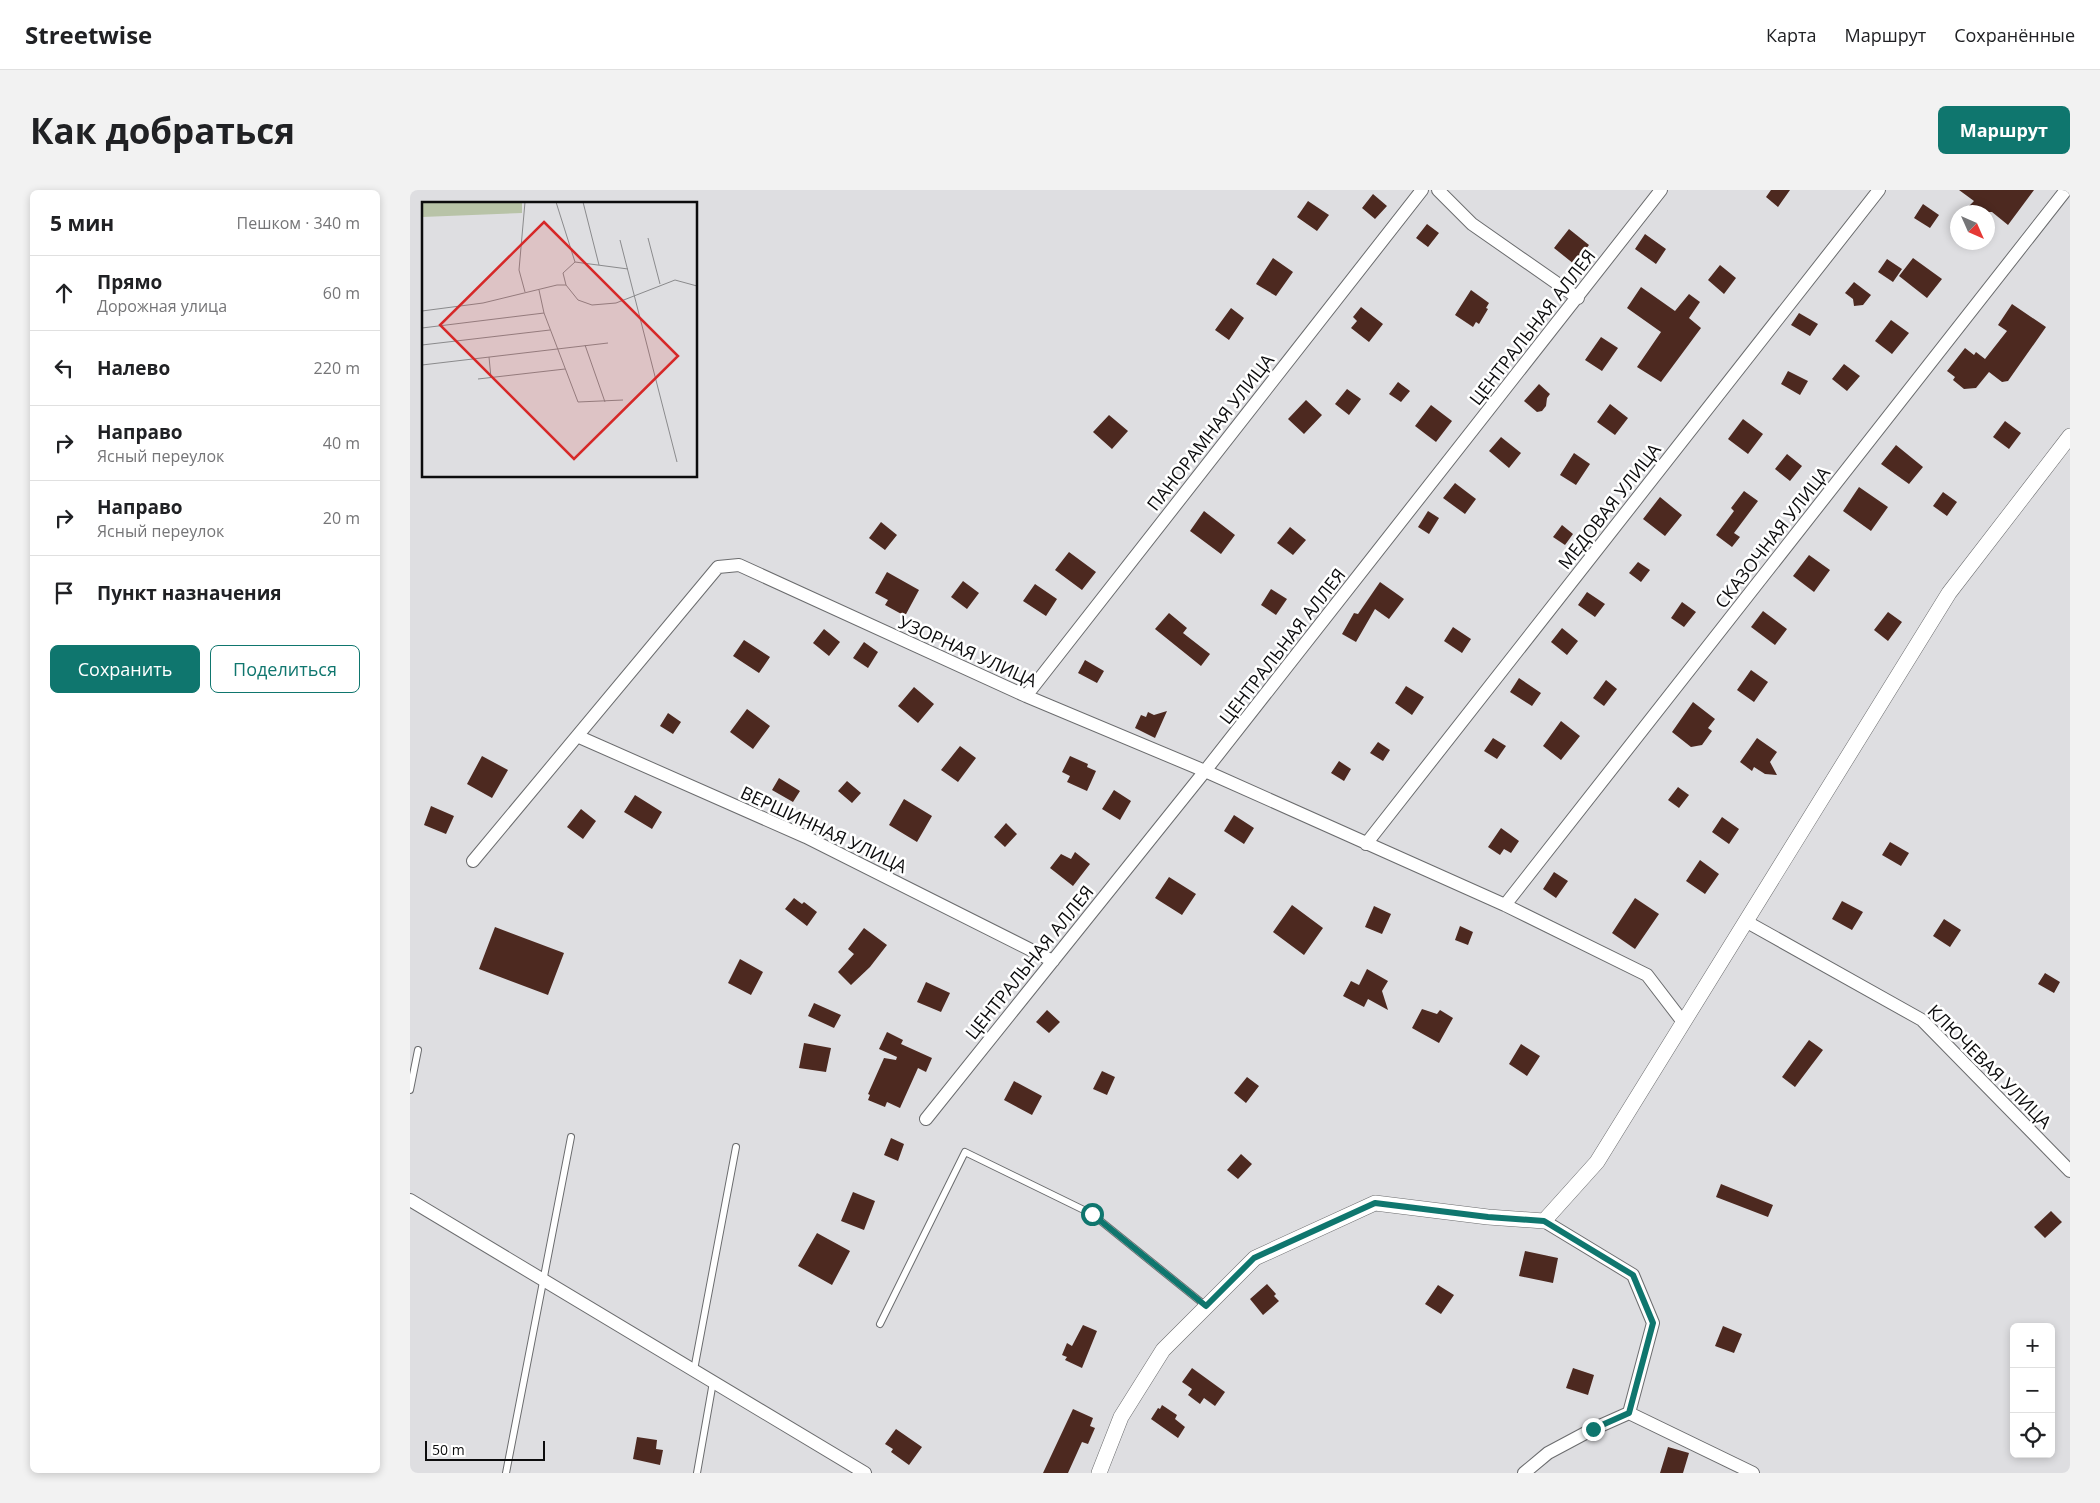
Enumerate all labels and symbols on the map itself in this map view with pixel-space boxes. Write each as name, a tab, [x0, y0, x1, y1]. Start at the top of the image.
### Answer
inset map	[422, 202, 698, 478]
north arrow	[1950, 205, 1995, 250]
street label: ЦЕНТРАЛЬНАЯ АЛЛЕЯ	[1464, 244, 1600, 410]
street label: ПАНОРАМНАЯ УЛИЦА	[1141, 348, 1279, 515]
street label: МЕДОВАЯ УЛИЦА	[1552, 438, 1666, 574]
street label: СКАЗОЧНАЯ УЛИЦА	[1709, 461, 1835, 613]
street label: ЦЕНТРАЛЬНАЯ АЛЛЕЯ	[1214, 563, 1350, 729]
street label: УЗОРНАЯ УЛИЦА	[895, 610, 1042, 693]
street label: ВЕРШИННАЯ УЛИЦА	[737, 780, 912, 878]
street label: ЦЕНТРАЛЬНАЯ АЛЛЕЯ	[959, 880, 1099, 1044]
street label: КЛЮЧЕВАЯ УЛИЦА	[1923, 999, 2058, 1134]
route start	[1081, 1203, 1104, 1226]
route end	[1582, 1418, 1605, 1441]
scale bar	[425, 1438, 545, 1461]

